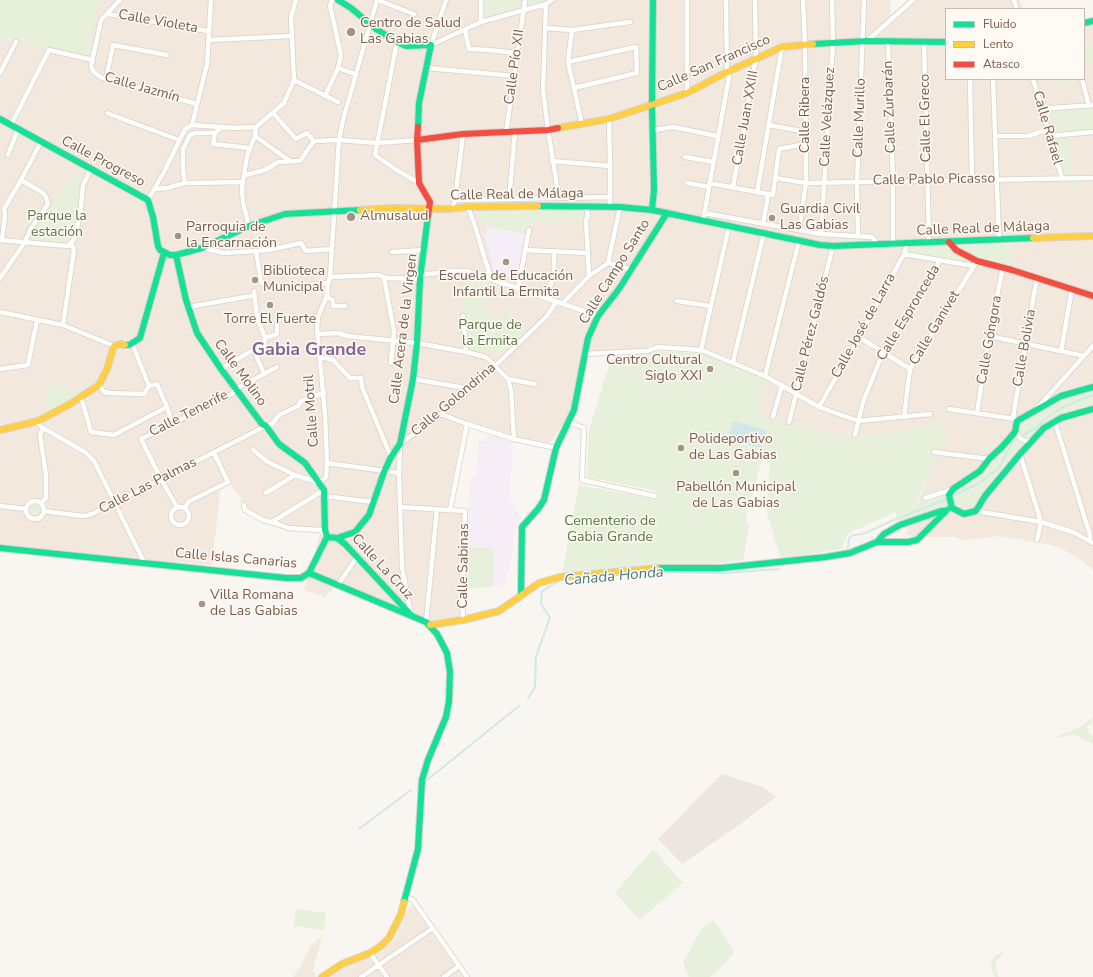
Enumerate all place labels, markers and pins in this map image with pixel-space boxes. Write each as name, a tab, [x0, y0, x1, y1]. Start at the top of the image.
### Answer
place label: Centro de Salud Las Gabias	[360, 16, 461, 48]
marker: Centro de Salud Las Gabias	[345, 26, 357, 38]
place label: Guardia Civil Las Gabias	[780, 202, 860, 234]
place label: Almusalud	[360, 209, 429, 225]
marker: Almusalud	[345, 211, 357, 223]
marker: Guardia Civil Las Gabias	[767, 213, 777, 223]
place label: Parroquia de la Encarnación	[186, 220, 277, 252]
marker: Parroquia de la Encarnación	[173, 231, 183, 241]
marker: Escuela de Educación Infantil La Ermita	[501, 257, 511, 267]
place label: Biblioteca Municipal	[263, 264, 325, 296]
place label: Escuela de Educación Infantil La Ermita	[439, 269, 573, 302]
marker: Biblioteca Municipal	[250, 275, 260, 285]
marker: Torre El Fuerte	[265, 300, 275, 310]
place label: Torre El Fuerte	[224, 312, 316, 328]
place label: Centro Cultural Siglo XXI	[606, 353, 702, 386]
marker: Centro Cultural Siglo XXI	[705, 364, 715, 374]
place label: Polideportivo de Las Gabias	[689, 432, 777, 464]
marker: Polideportivo de Las Gabias	[676, 443, 686, 453]
marker: Pabellón Municipal de Las Gabias	[731, 468, 741, 478]
place label: Pabellón Municipal de Las Gabias	[676, 480, 796, 512]
place label: Villa Romana de Las Gabias	[210, 588, 298, 620]
marker: Villa Romana de Las Gabias	[197, 599, 207, 609]

